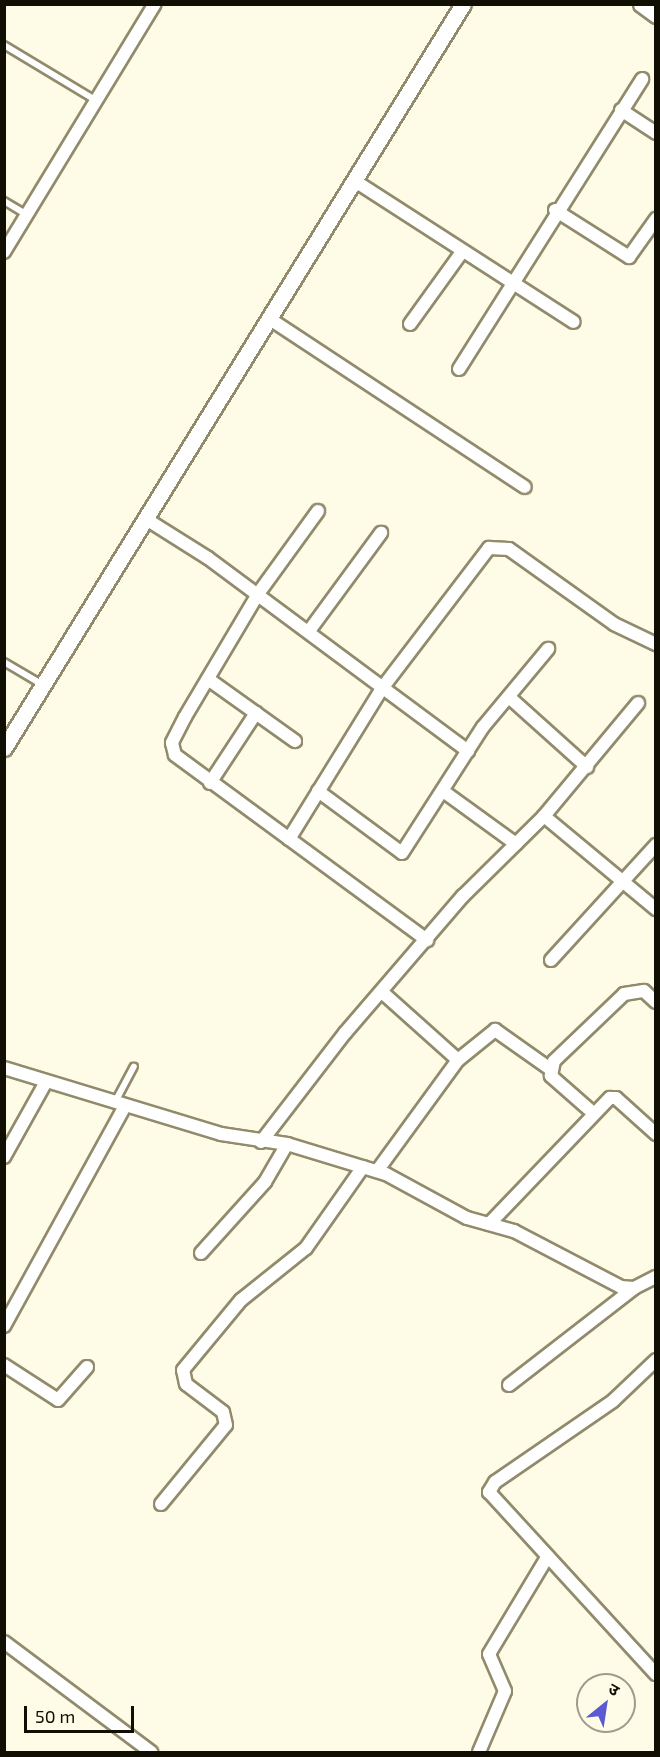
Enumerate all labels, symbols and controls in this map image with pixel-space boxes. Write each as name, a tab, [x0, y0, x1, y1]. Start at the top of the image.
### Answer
north arrow	[576, 1673, 636, 1733]
text: उ	[605, 1678, 623, 1699]
scale bar	[27, 1694, 136, 1732]
text: 50 m	[35, 1705, 75, 1727]

